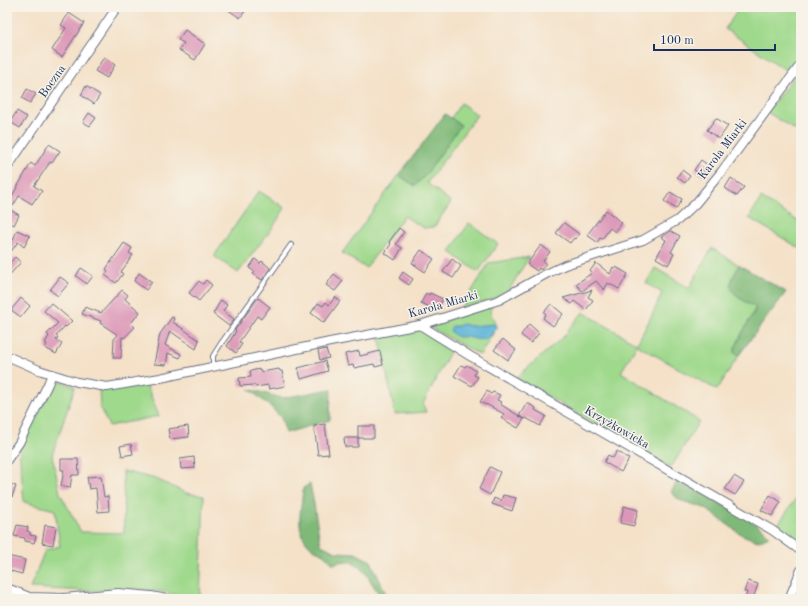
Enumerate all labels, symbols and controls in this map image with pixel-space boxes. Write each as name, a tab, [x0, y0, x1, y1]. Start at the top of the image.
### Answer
scale bar	[654, 26, 775, 52]
text: 100 m	[660, 35, 694, 47]
street label: Boczna	[37, 63, 68, 100]
street label: Karola Miarki	[696, 117, 749, 182]
street label: Karola Miarki	[407, 289, 480, 321]
street label: Krzyżkowicka	[582, 404, 651, 451]

